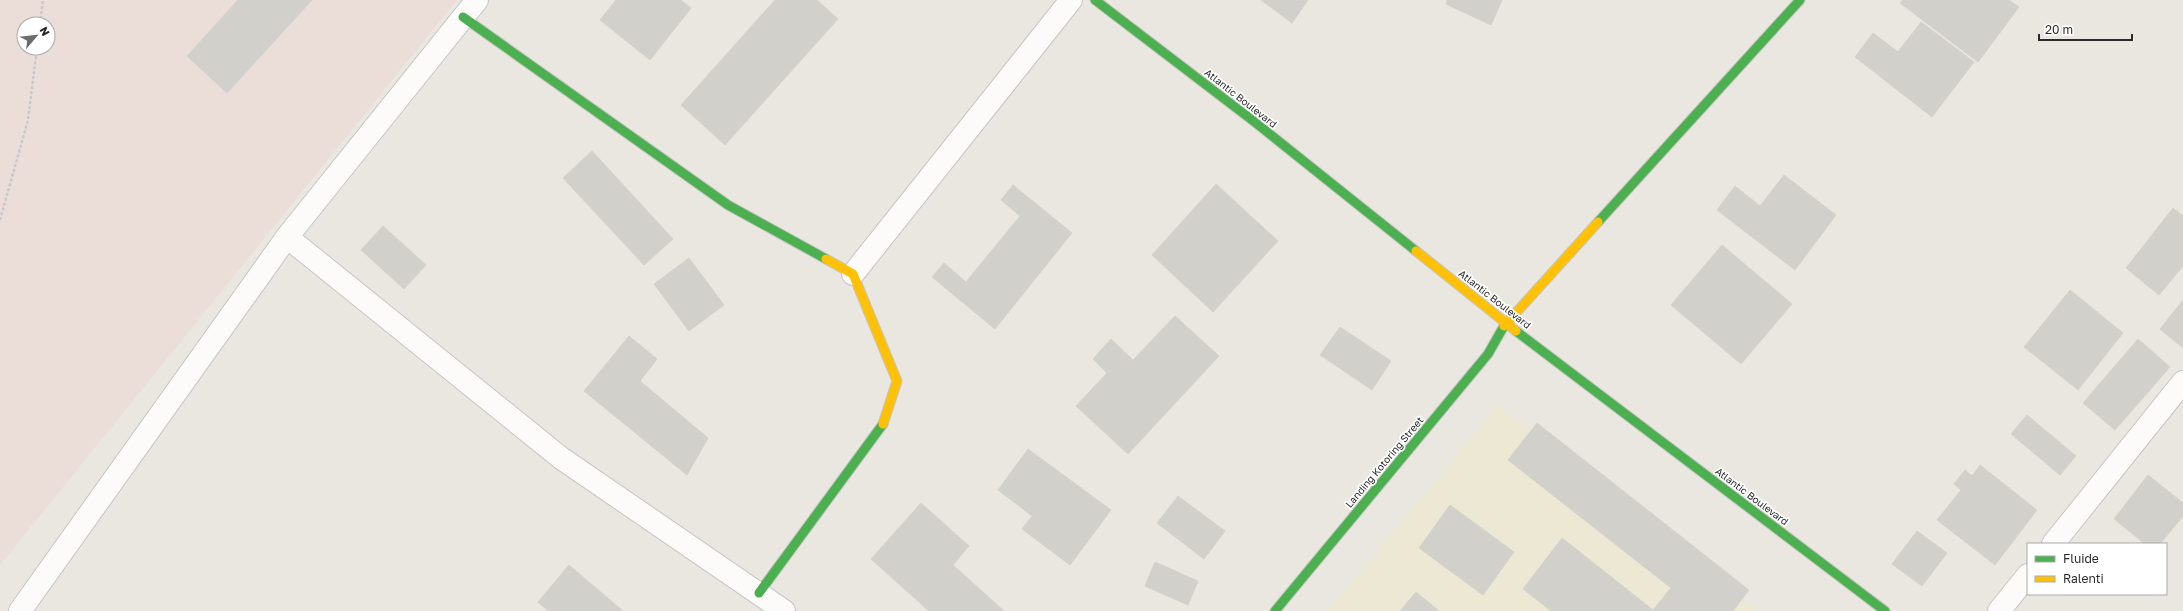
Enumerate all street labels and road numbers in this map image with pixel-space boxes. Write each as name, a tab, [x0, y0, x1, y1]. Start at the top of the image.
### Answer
street label: Atlantic Boulevard	[1203, 66, 1279, 130]
street label: Atlantic Boulevard	[1457, 267, 1533, 331]
street label: Landing Kotoring Street	[1342, 414, 1426, 510]
street label: Atlantic Boulevard	[1713, 465, 1791, 527]

